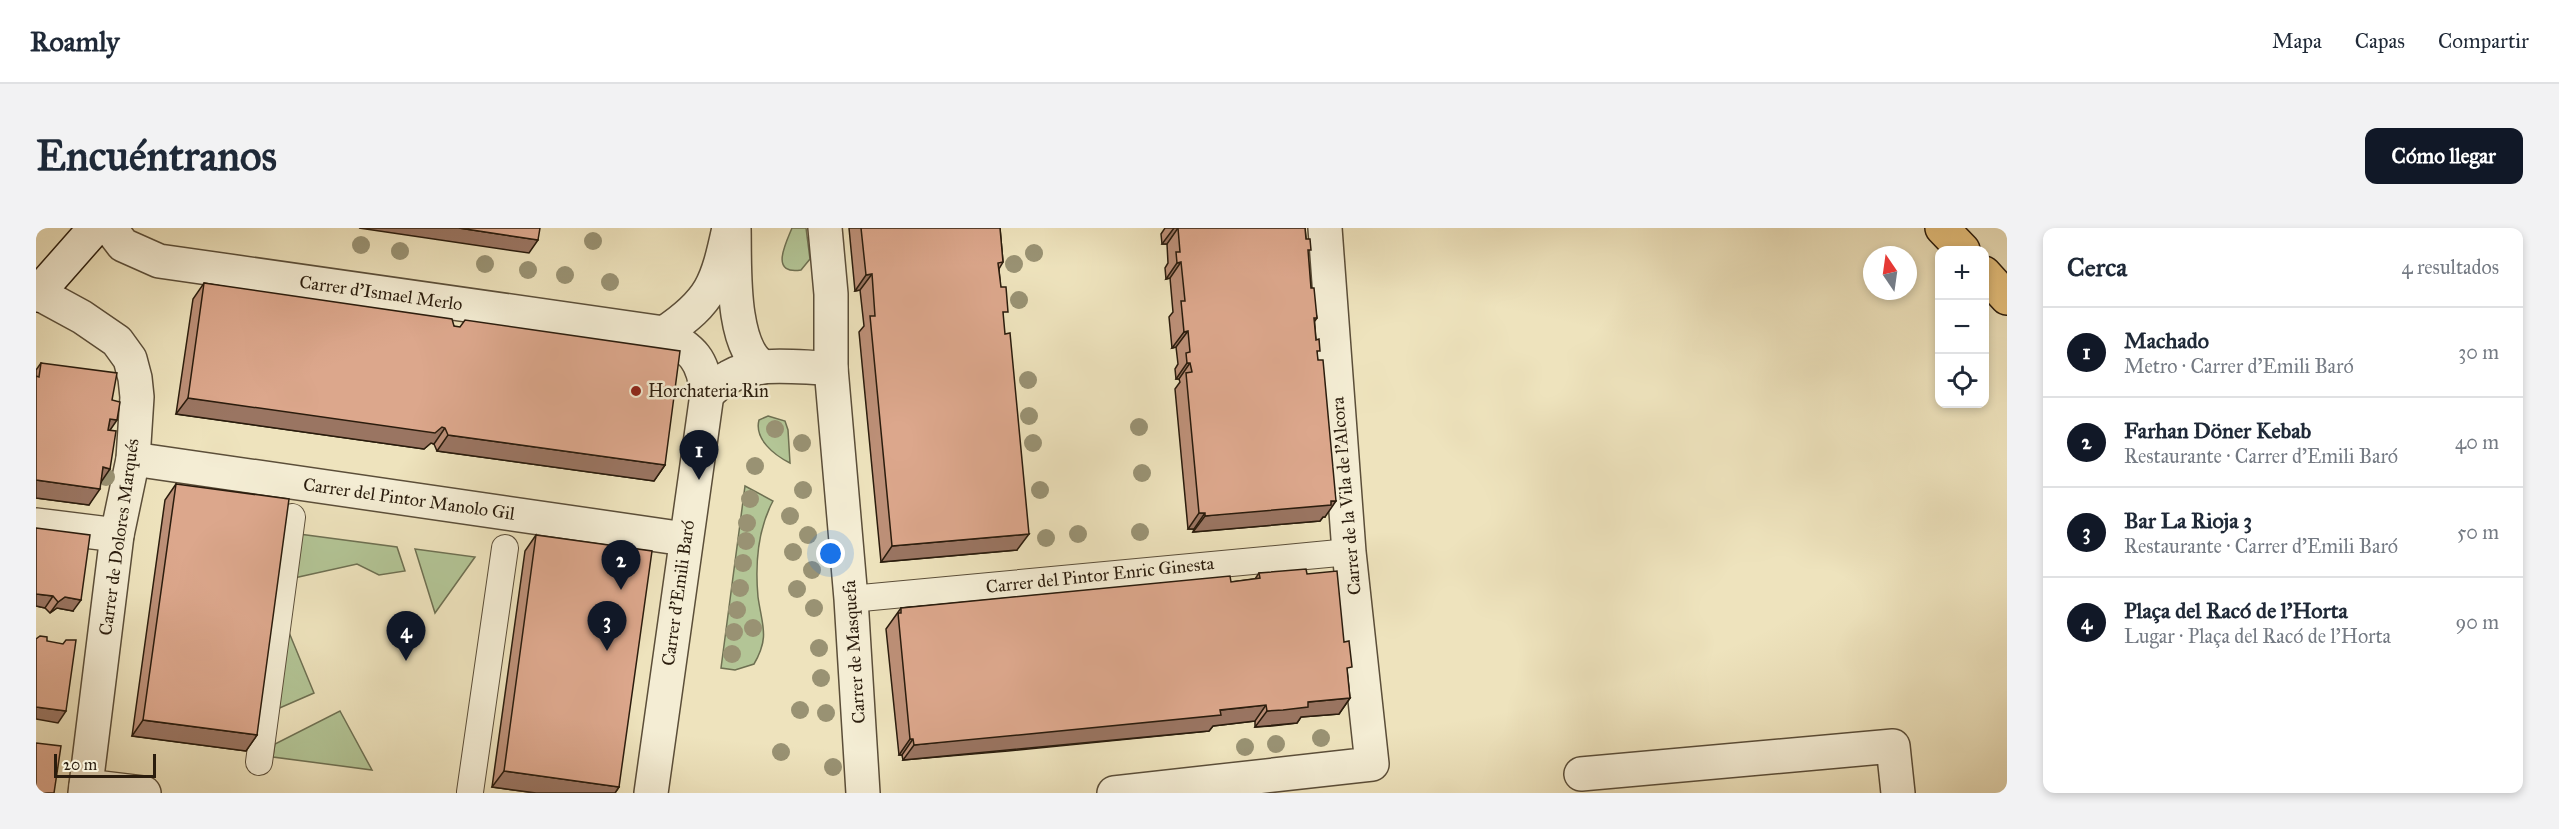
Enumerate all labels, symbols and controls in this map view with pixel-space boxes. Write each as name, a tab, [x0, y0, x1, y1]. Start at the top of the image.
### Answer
text: Roamly	[30, 24, 119, 59]
text: Mapa	[2272, 28, 2322, 54]
text: Capas	[2355, 28, 2405, 54]
text: Compartir	[2438, 28, 2529, 54]
button: Cómo llegar	[2365, 128, 2523, 184]
text: Encuéntranos	[36, 130, 277, 182]
north arrow	[1863, 246, 1917, 300]
map controls	[1935, 246, 1989, 408]
button: +	[1935, 246, 1989, 300]
text: Cerca	[2067, 251, 2127, 283]
text: 4 resultados	[2401, 255, 2499, 279]
street label: Carrer d'Ismael Merlo	[298, 271, 464, 315]
button: −	[1935, 300, 1989, 354]
text: Machado	[2124, 327, 2209, 354]
text: 1	[2083, 340, 2090, 364]
text: 30 m	[2458, 340, 2499, 364]
button: locate	[1935, 354, 1989, 408]
text: Metro · Carrer d'Emili Baró	[2124, 354, 2354, 378]
place label: Horchateria Rin	[648, 380, 769, 402]
marker: Horchateria Rin	[629, 384, 643, 398]
street label: Carrer de la Vila de l'Alcora	[1326, 396, 1366, 596]
text: Farhan Döner Kebab	[2124, 417, 2311, 444]
pin: 1	[680, 430, 718, 480]
text: 2	[2082, 430, 2091, 454]
text: 40 m	[2455, 430, 2499, 454]
street label: Carrer de Dolores Marqués	[94, 437, 145, 637]
text: Restaurante · Carrer d'Emili Baró	[2124, 444, 2398, 468]
street label: Carrer del Pintor Manolo Gil	[302, 473, 516, 525]
text: Bar La Rioja 3	[2124, 507, 2252, 534]
street label: Carrer d'Emili Baró	[657, 519, 699, 667]
text: 3	[2083, 520, 2091, 544]
text: 50 m	[2457, 520, 2499, 544]
text: Restaurante · Carrer d'Emili Baró	[2124, 534, 2398, 558]
your location	[816, 539, 845, 568]
pin: 2	[602, 540, 640, 590]
street label: Carrer del Pintor Enric Ginesta	[985, 552, 1216, 598]
street label: Carrer de Masquefa	[838, 579, 871, 725]
text: Plaça del Racó de l'Horta	[2124, 597, 2348, 624]
pin: 3	[588, 602, 626, 651]
text: 4	[2081, 610, 2092, 634]
text: 90 m	[2456, 610, 2499, 634]
pin: 4	[386, 612, 425, 661]
text: Lugar · Plaça del Racó de l'Horta	[2124, 624, 2391, 648]
scale bar	[54, 751, 156, 778]
text: 20 m	[63, 755, 97, 774]

